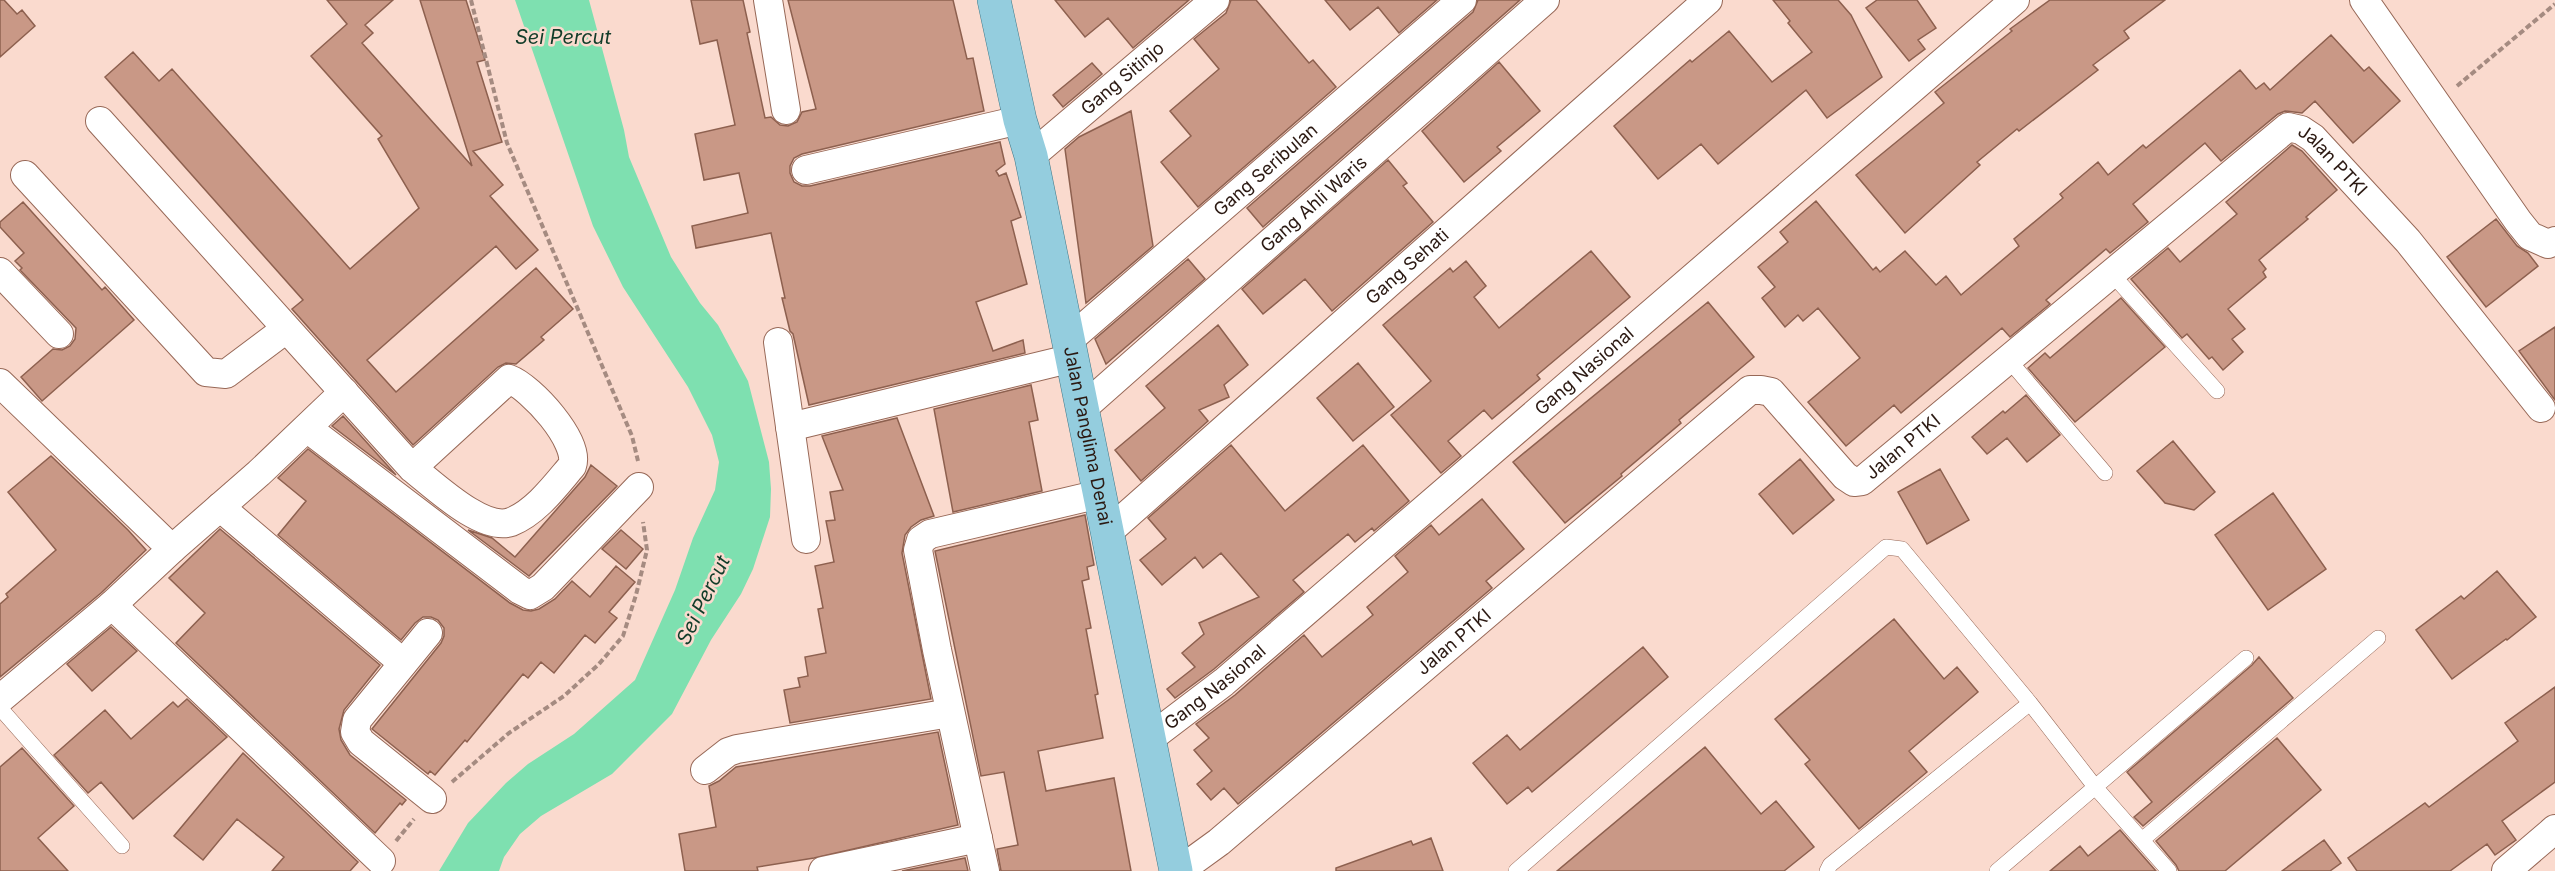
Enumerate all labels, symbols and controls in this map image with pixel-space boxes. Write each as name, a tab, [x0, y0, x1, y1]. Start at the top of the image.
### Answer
water label: Sei Percut	[515, 25, 611, 49]
street label: Gang Sitinjo	[1076, 37, 1168, 119]
street label: Gang Seribulan	[1209, 119, 1322, 220]
street label: Jalan PTKI	[2294, 120, 2372, 200]
street label: Gang Ahli Waris	[1256, 151, 1371, 256]
street label: Gang Sehati	[1361, 224, 1453, 308]
street label: Gang Nasional	[1530, 323, 1638, 419]
street label: Jalan Panglima Denai	[1060, 344, 1117, 527]
street label: Jalan PTKI	[1861, 410, 1944, 484]
water label: Sei Percut	[671, 551, 735, 648]
street label: Jalan PTKI	[1412, 604, 1495, 679]
street label: Gang Nasional	[1160, 640, 1270, 734]

